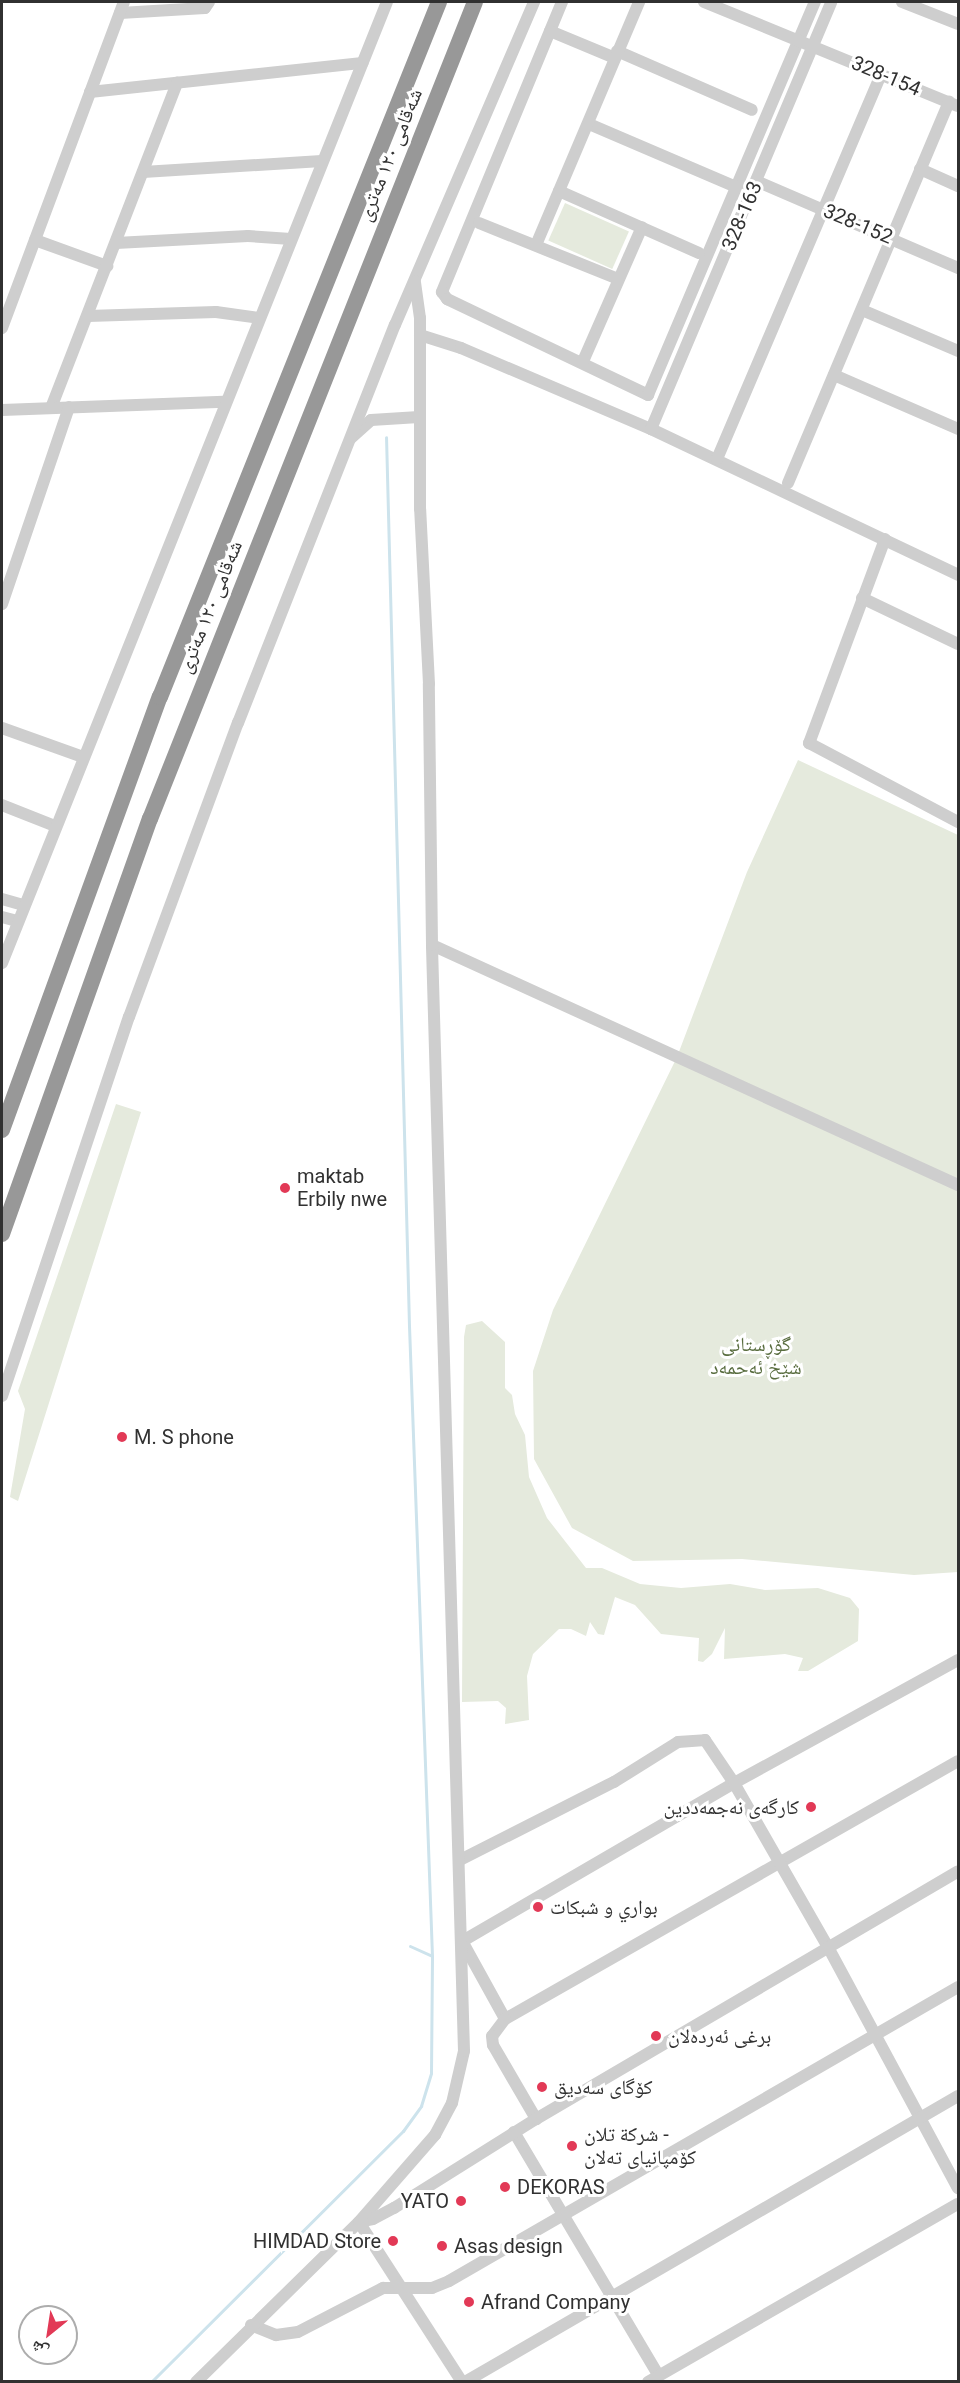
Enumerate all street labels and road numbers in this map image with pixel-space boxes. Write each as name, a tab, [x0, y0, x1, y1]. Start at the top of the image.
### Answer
street label: 328-154	[848, 51, 924, 101]
street label: شەقامی ١٢٠ مەتری	[352, 85, 428, 225]
street label: 328-163	[717, 178, 767, 254]
street label: 328-152	[820, 199, 896, 249]
street label: شەقامی ١٢٠ مەتری	[172, 537, 248, 677]

